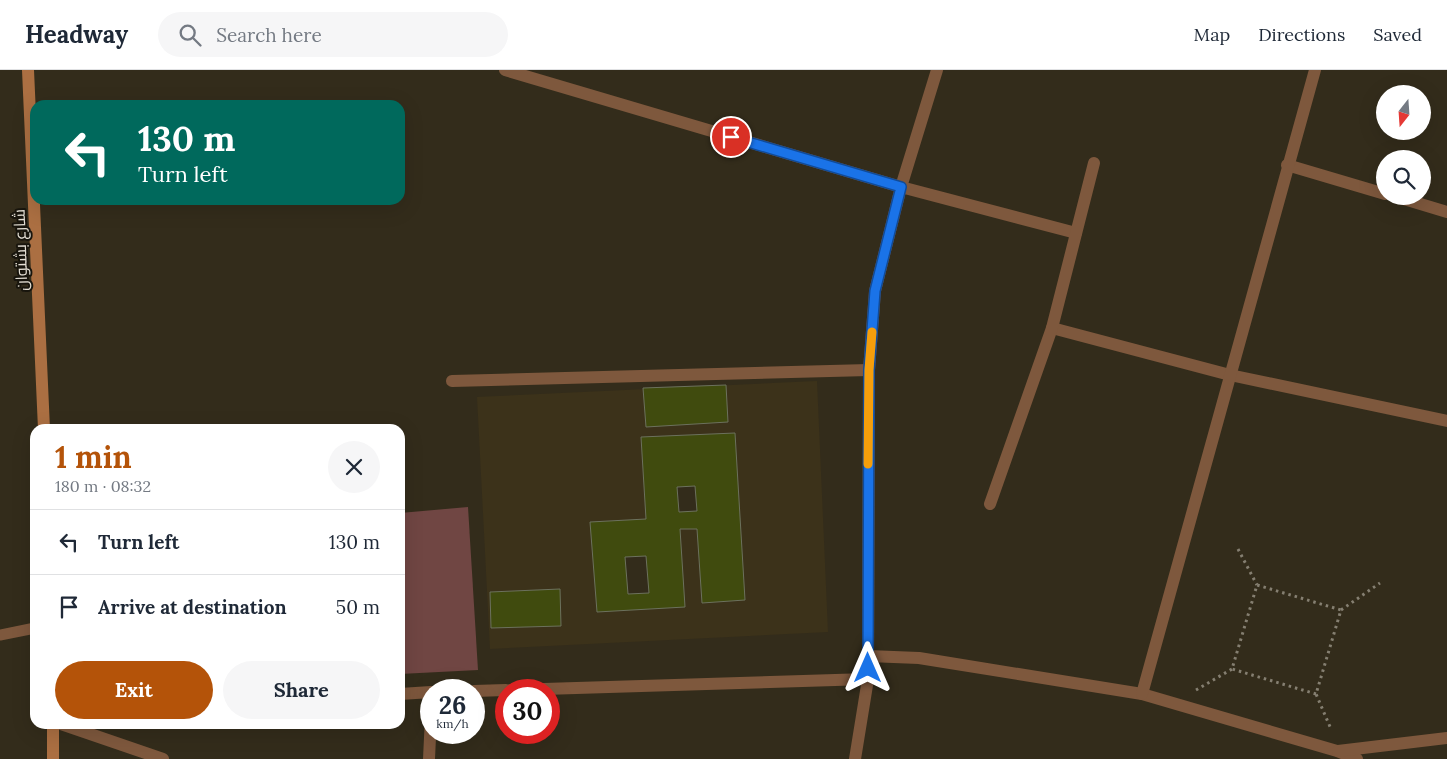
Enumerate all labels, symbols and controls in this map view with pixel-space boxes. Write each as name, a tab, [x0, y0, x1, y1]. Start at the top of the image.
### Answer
search box	[158, 12, 508, 57]
text: Headway	[25, 19, 128, 50]
icon: search	[176, 21, 204, 49]
text: Search here	[216, 23, 322, 47]
text: Map	[1194, 23, 1230, 46]
text: Directions	[1258, 23, 1345, 46]
text: Saved	[1373, 23, 1422, 46]
north arrow	[1376, 85, 1431, 140]
map controls	[1376, 85, 1431, 205]
text: 130 m	[138, 116, 235, 161]
pin	[710, 116, 752, 158]
icon: left	[55, 120, 120, 185]
icon: arrive	[717, 123, 745, 151]
button: search	[1376, 150, 1431, 205]
text: Turn left	[138, 160, 228, 188]
street label: شارع بشتوان	[9, 209, 33, 291]
text: 1 min	[55, 438, 132, 476]
button: close	[328, 441, 380, 493]
text: 180 m · 08:32	[55, 476, 151, 496]
icon: left	[55, 528, 83, 556]
text: Turn left	[98, 530, 179, 554]
text: 130 m	[329, 530, 380, 554]
icon: arrive	[55, 593, 83, 621]
text: Arrive at destination	[98, 595, 287, 619]
text: 50 m	[336, 595, 380, 619]
position arrow	[841, 641, 893, 693]
button: Exit	[55, 661, 213, 719]
button: Share	[223, 661, 380, 719]
speed limit sign: 30	[495, 679, 560, 744]
text: 26	[439, 689, 466, 721]
text: km/h	[436, 716, 469, 731]

